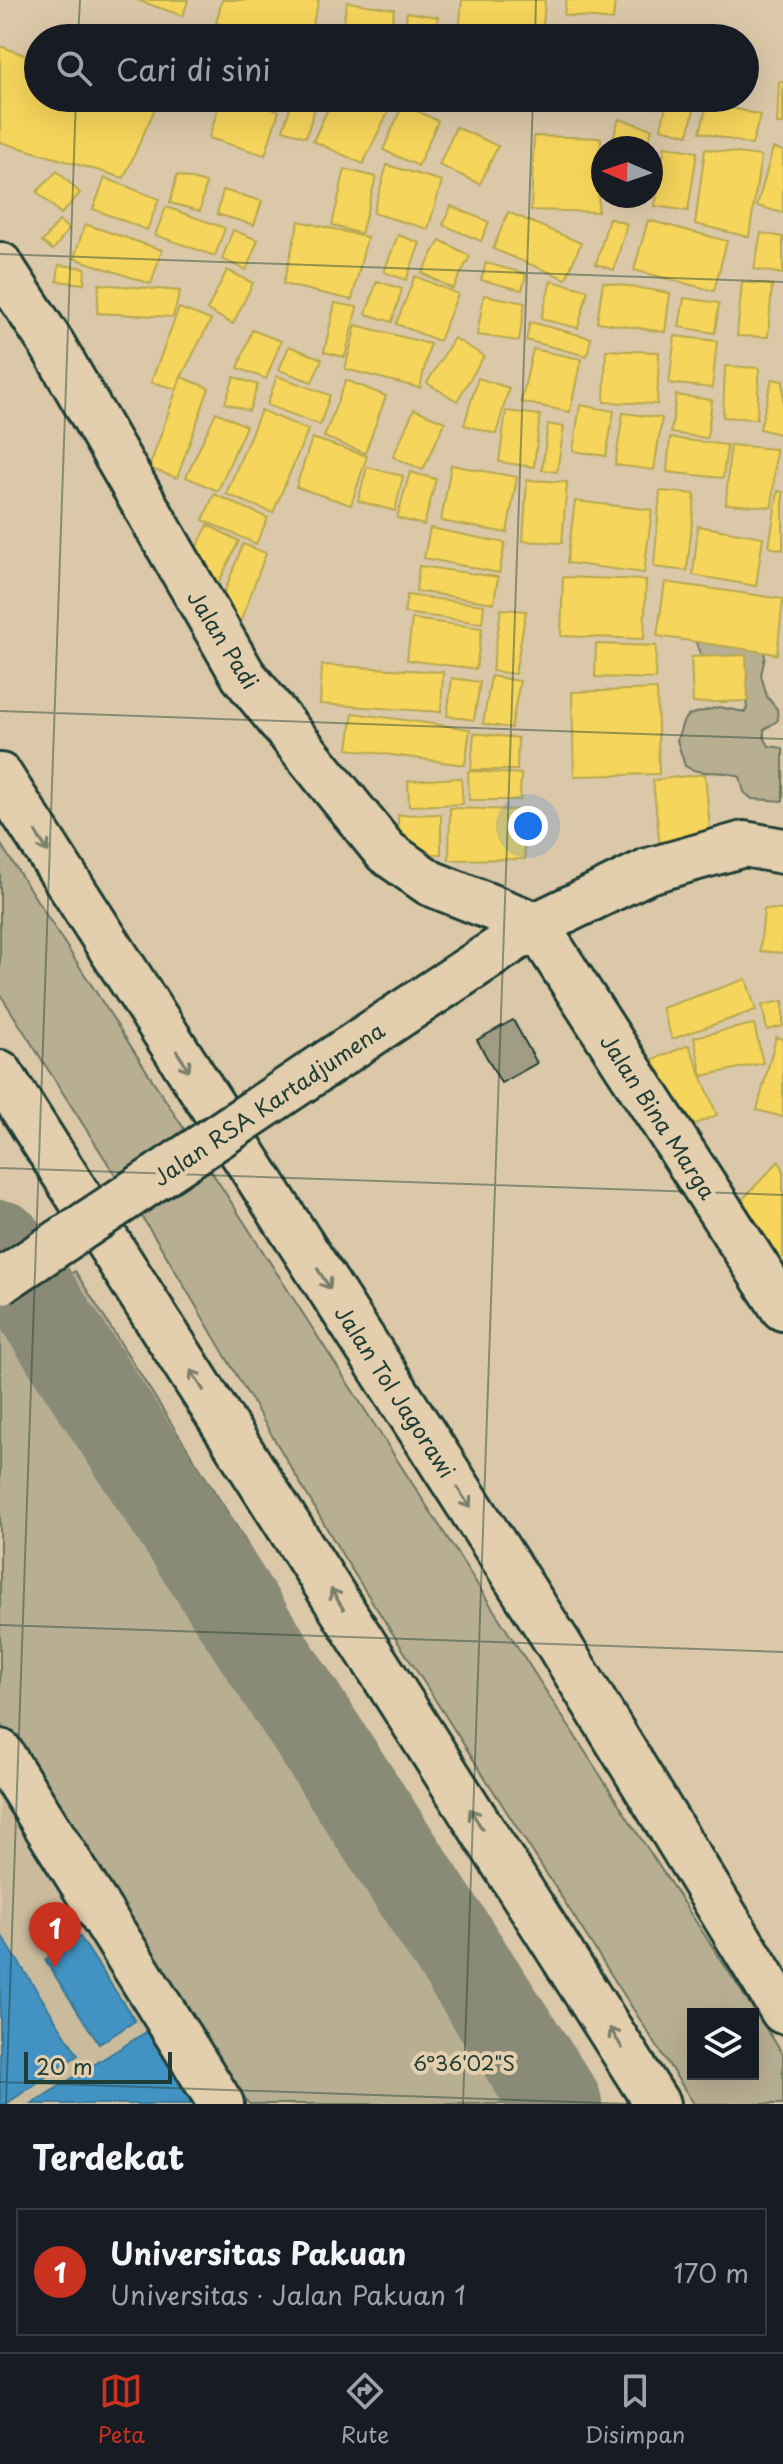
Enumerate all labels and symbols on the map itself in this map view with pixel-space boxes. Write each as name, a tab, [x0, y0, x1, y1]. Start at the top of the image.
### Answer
north arrow	[591, 136, 663, 208]
street label: Jalan Padi	[180, 583, 268, 695]
your location	[508, 806, 548, 846]
one-way arrow	[35, 830, 51, 853]
street label: Jalan RSA Kartadjumena	[146, 1013, 391, 1193]
street label: Jalan Bina Marga	[593, 1027, 725, 1206]
one-way arrow	[175, 1049, 191, 1071]
one-way arrow	[315, 1268, 332, 1290]
street label: Jalan Tol Jagorawi	[328, 1298, 464, 1484]
one-way arrow	[189, 1369, 205, 1392]
one-way arrow	[457, 1486, 473, 1509]
one-way arrow	[328, 1589, 345, 1611]
one-way arrow	[468, 1808, 484, 1831]
pin: 1	[29, 1902, 81, 1968]
one-way arrow	[607, 2027, 623, 2050]
scale bar	[24, 2048, 172, 2084]
text: 6°36'02"S	[413, 2048, 515, 2078]

